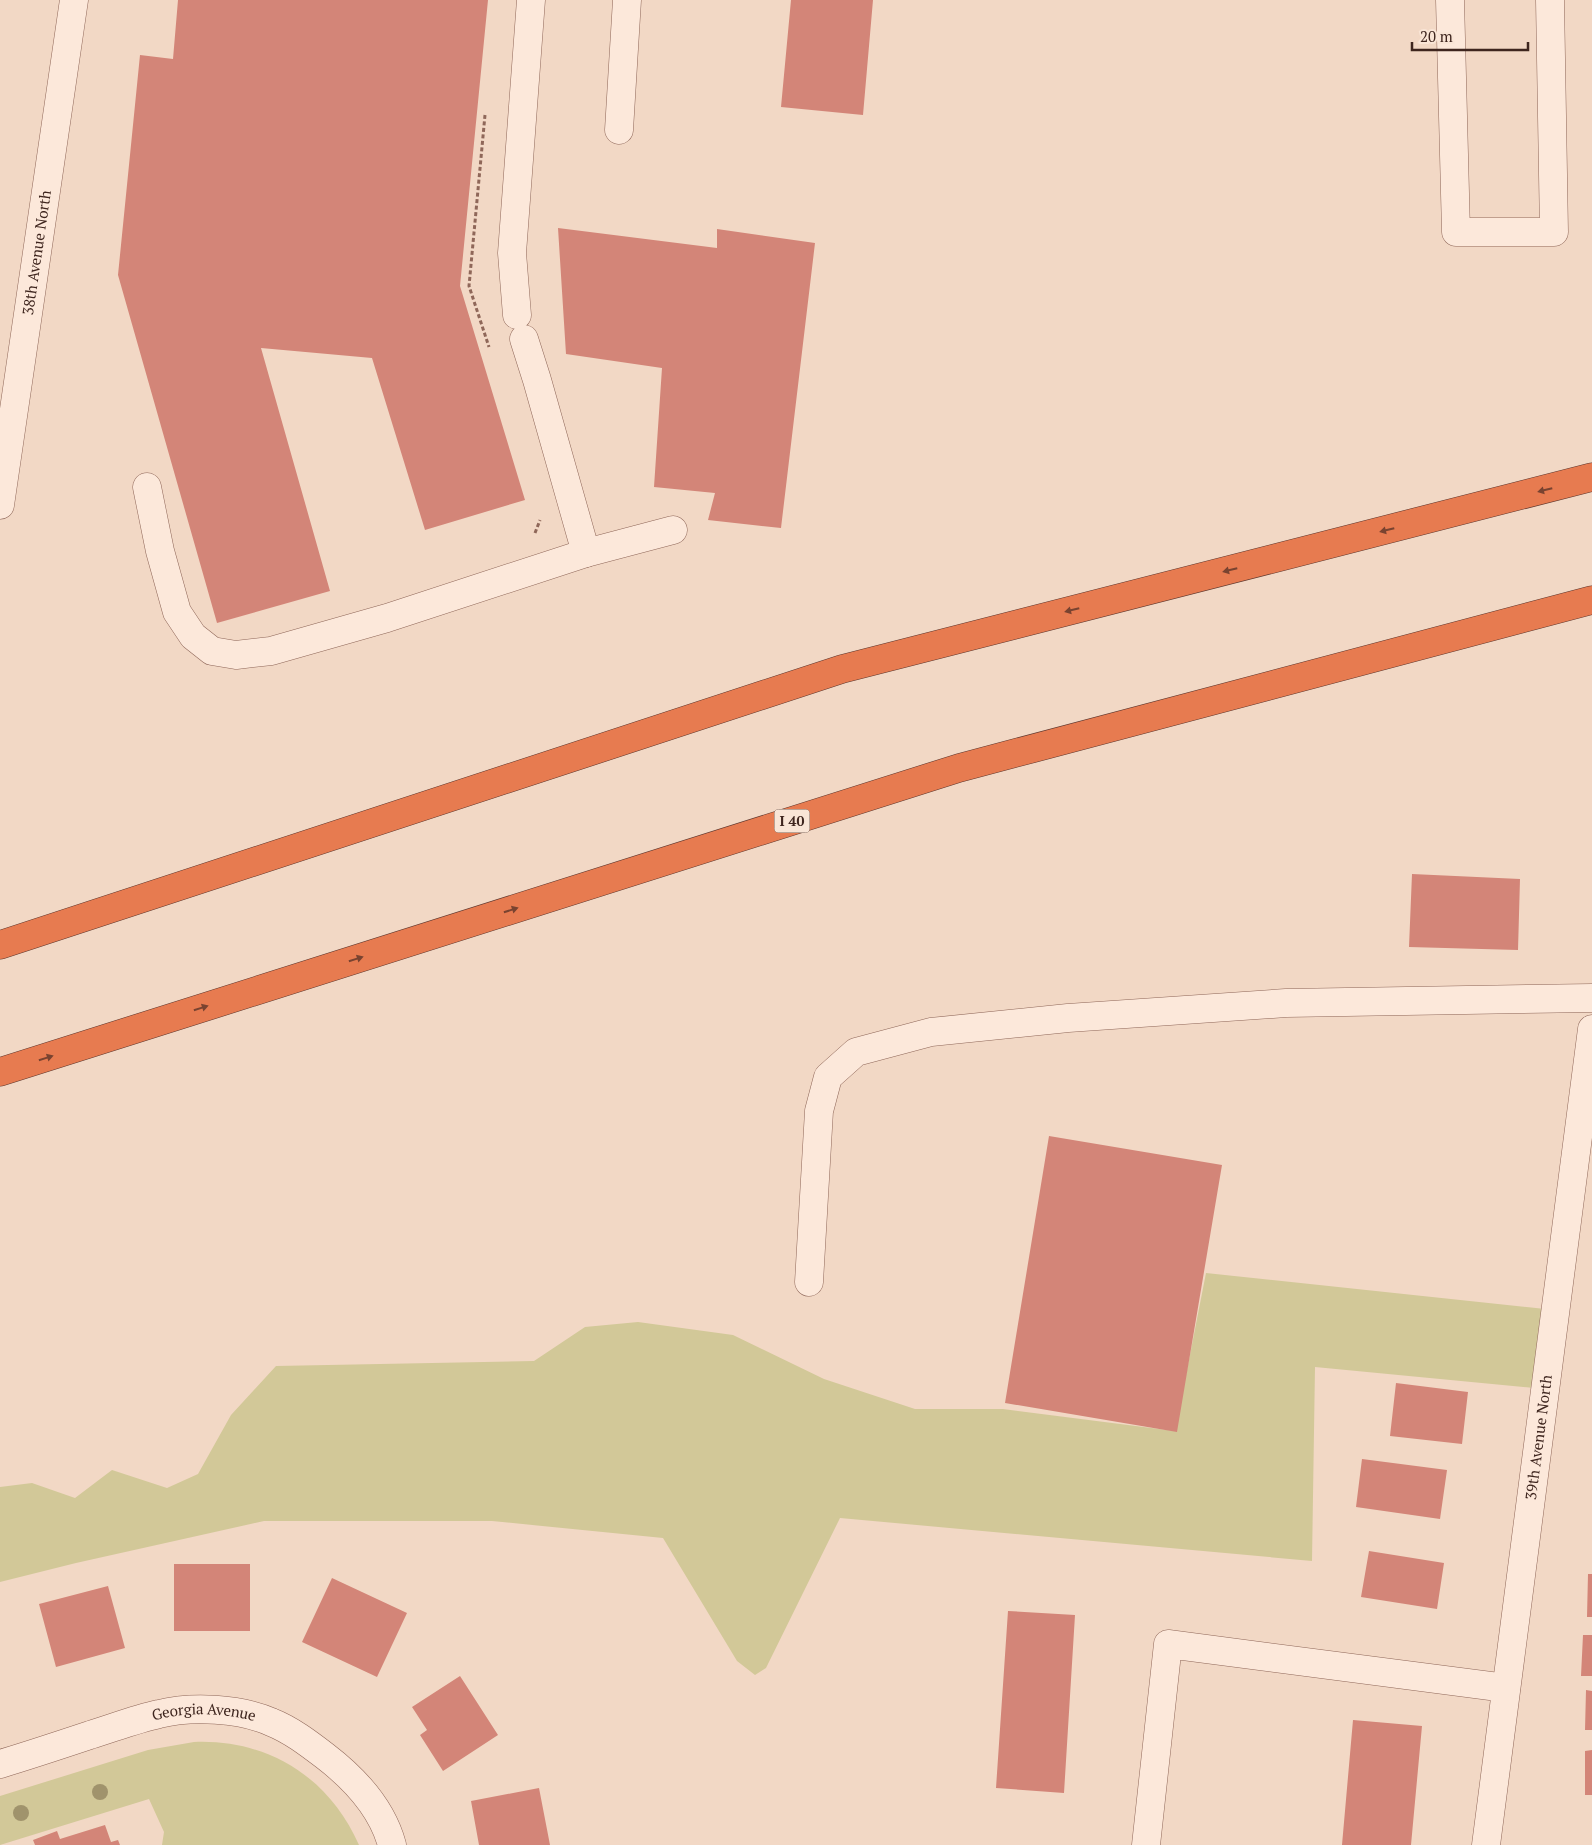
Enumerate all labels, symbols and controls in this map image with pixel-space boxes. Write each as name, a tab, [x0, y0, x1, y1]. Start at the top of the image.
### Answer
scale bar	[1412, 20, 1528, 52]
text: 20 m	[1420, 26, 1453, 46]
street label: 38th Avenue North	[17, 189, 55, 316]
one-way arrow	[1537, 486, 1552, 494]
one-way arrow	[1380, 526, 1395, 534]
one-way arrow	[1222, 566, 1237, 574]
one-way arrow	[1065, 606, 1080, 614]
road number: I 40	[774, 809, 810, 832]
one-way arrow	[504, 906, 519, 914]
one-way arrow	[349, 955, 364, 962]
one-way arrow	[194, 1004, 209, 1012]
one-way arrow	[39, 1053, 54, 1061]
street label: 39th Avenue North	[1520, 1373, 1556, 1501]
street label: Georgia Avenue	[150, 1698, 258, 1725]

